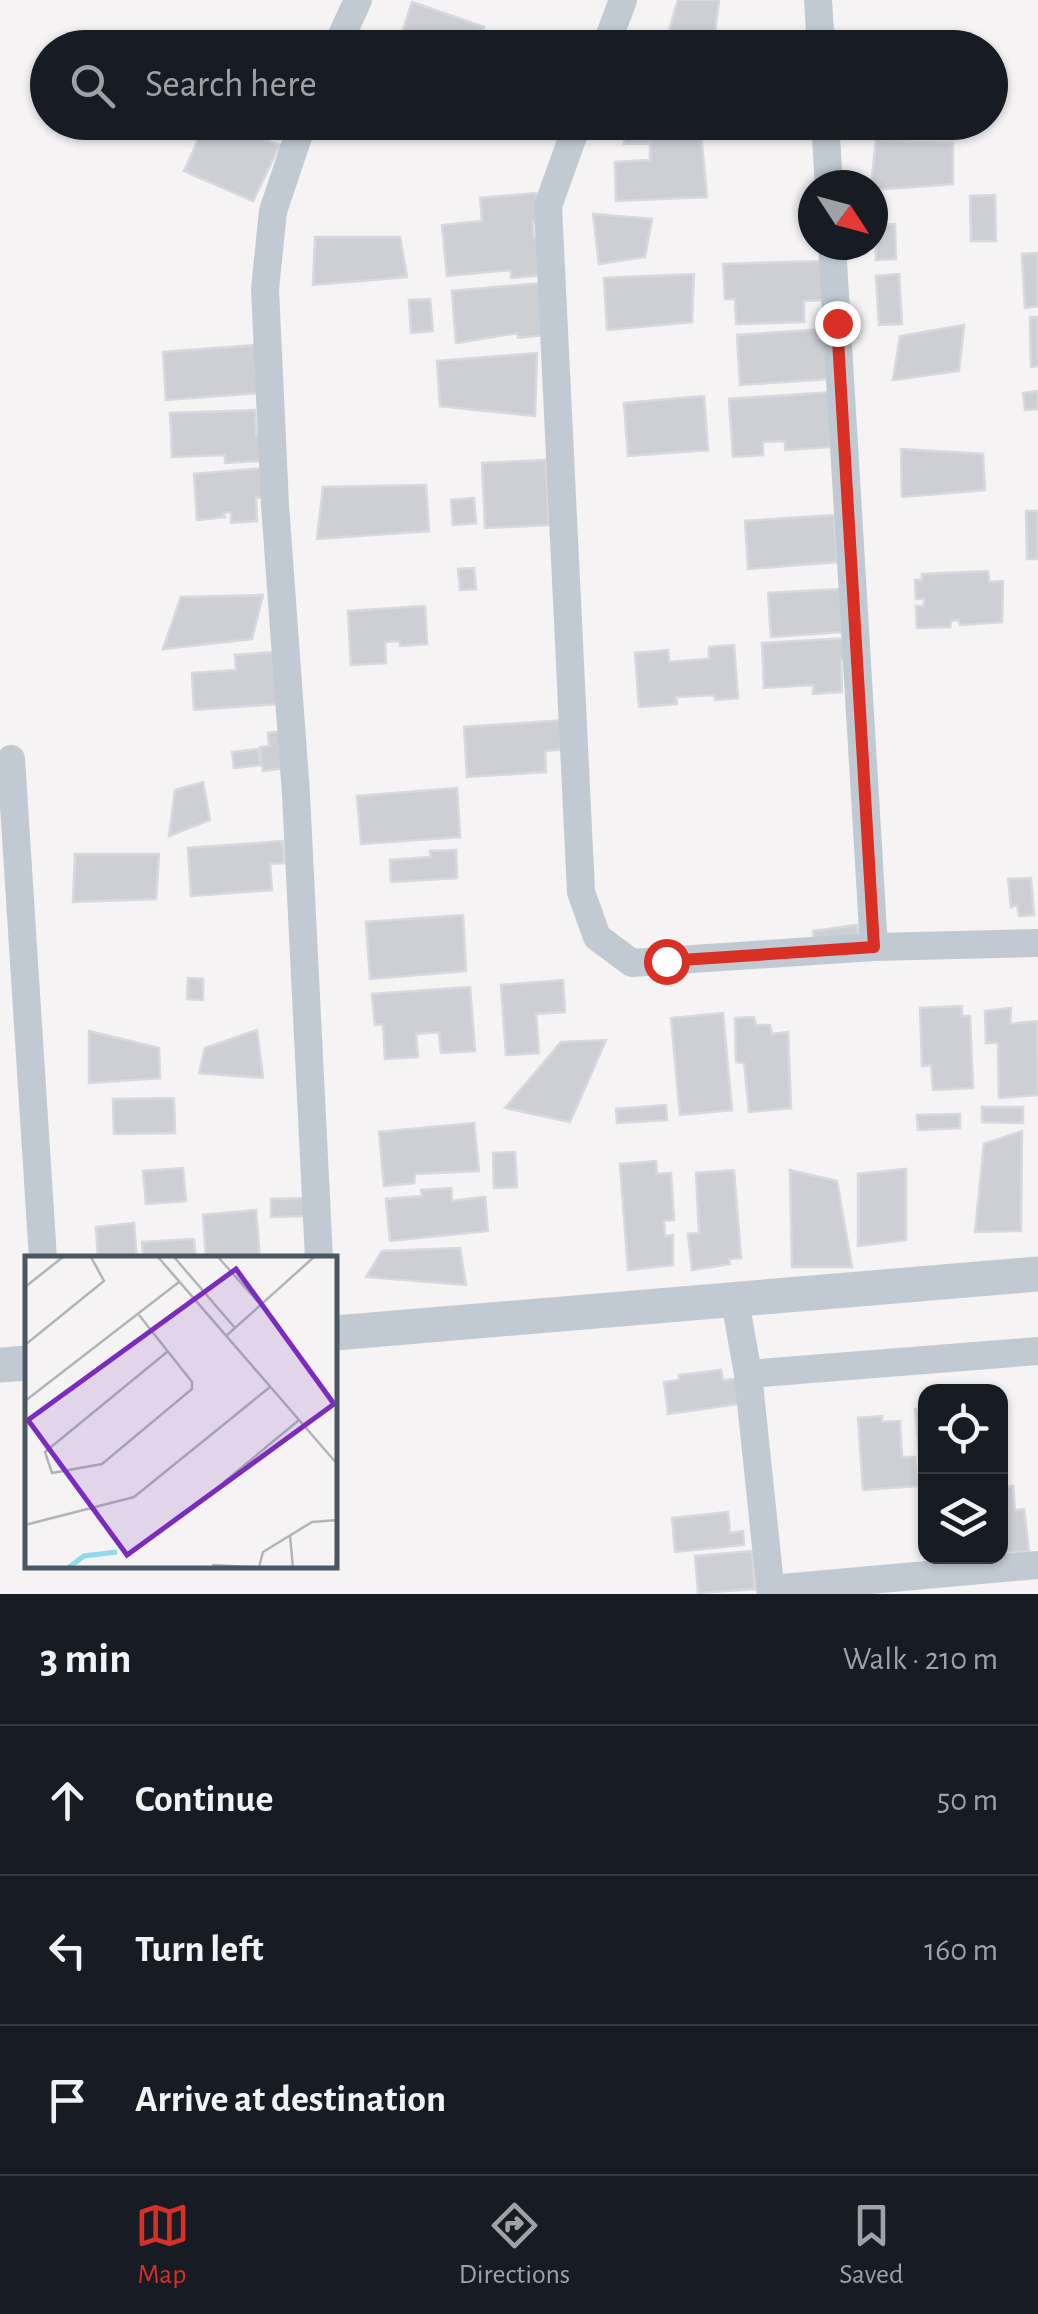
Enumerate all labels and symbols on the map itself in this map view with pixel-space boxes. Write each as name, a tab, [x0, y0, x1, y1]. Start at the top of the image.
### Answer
north arrow	[798, 170, 888, 260]
route end	[815, 301, 861, 347]
route start	[644, 939, 690, 985]
inset map	[25, 1256, 338, 1569]

